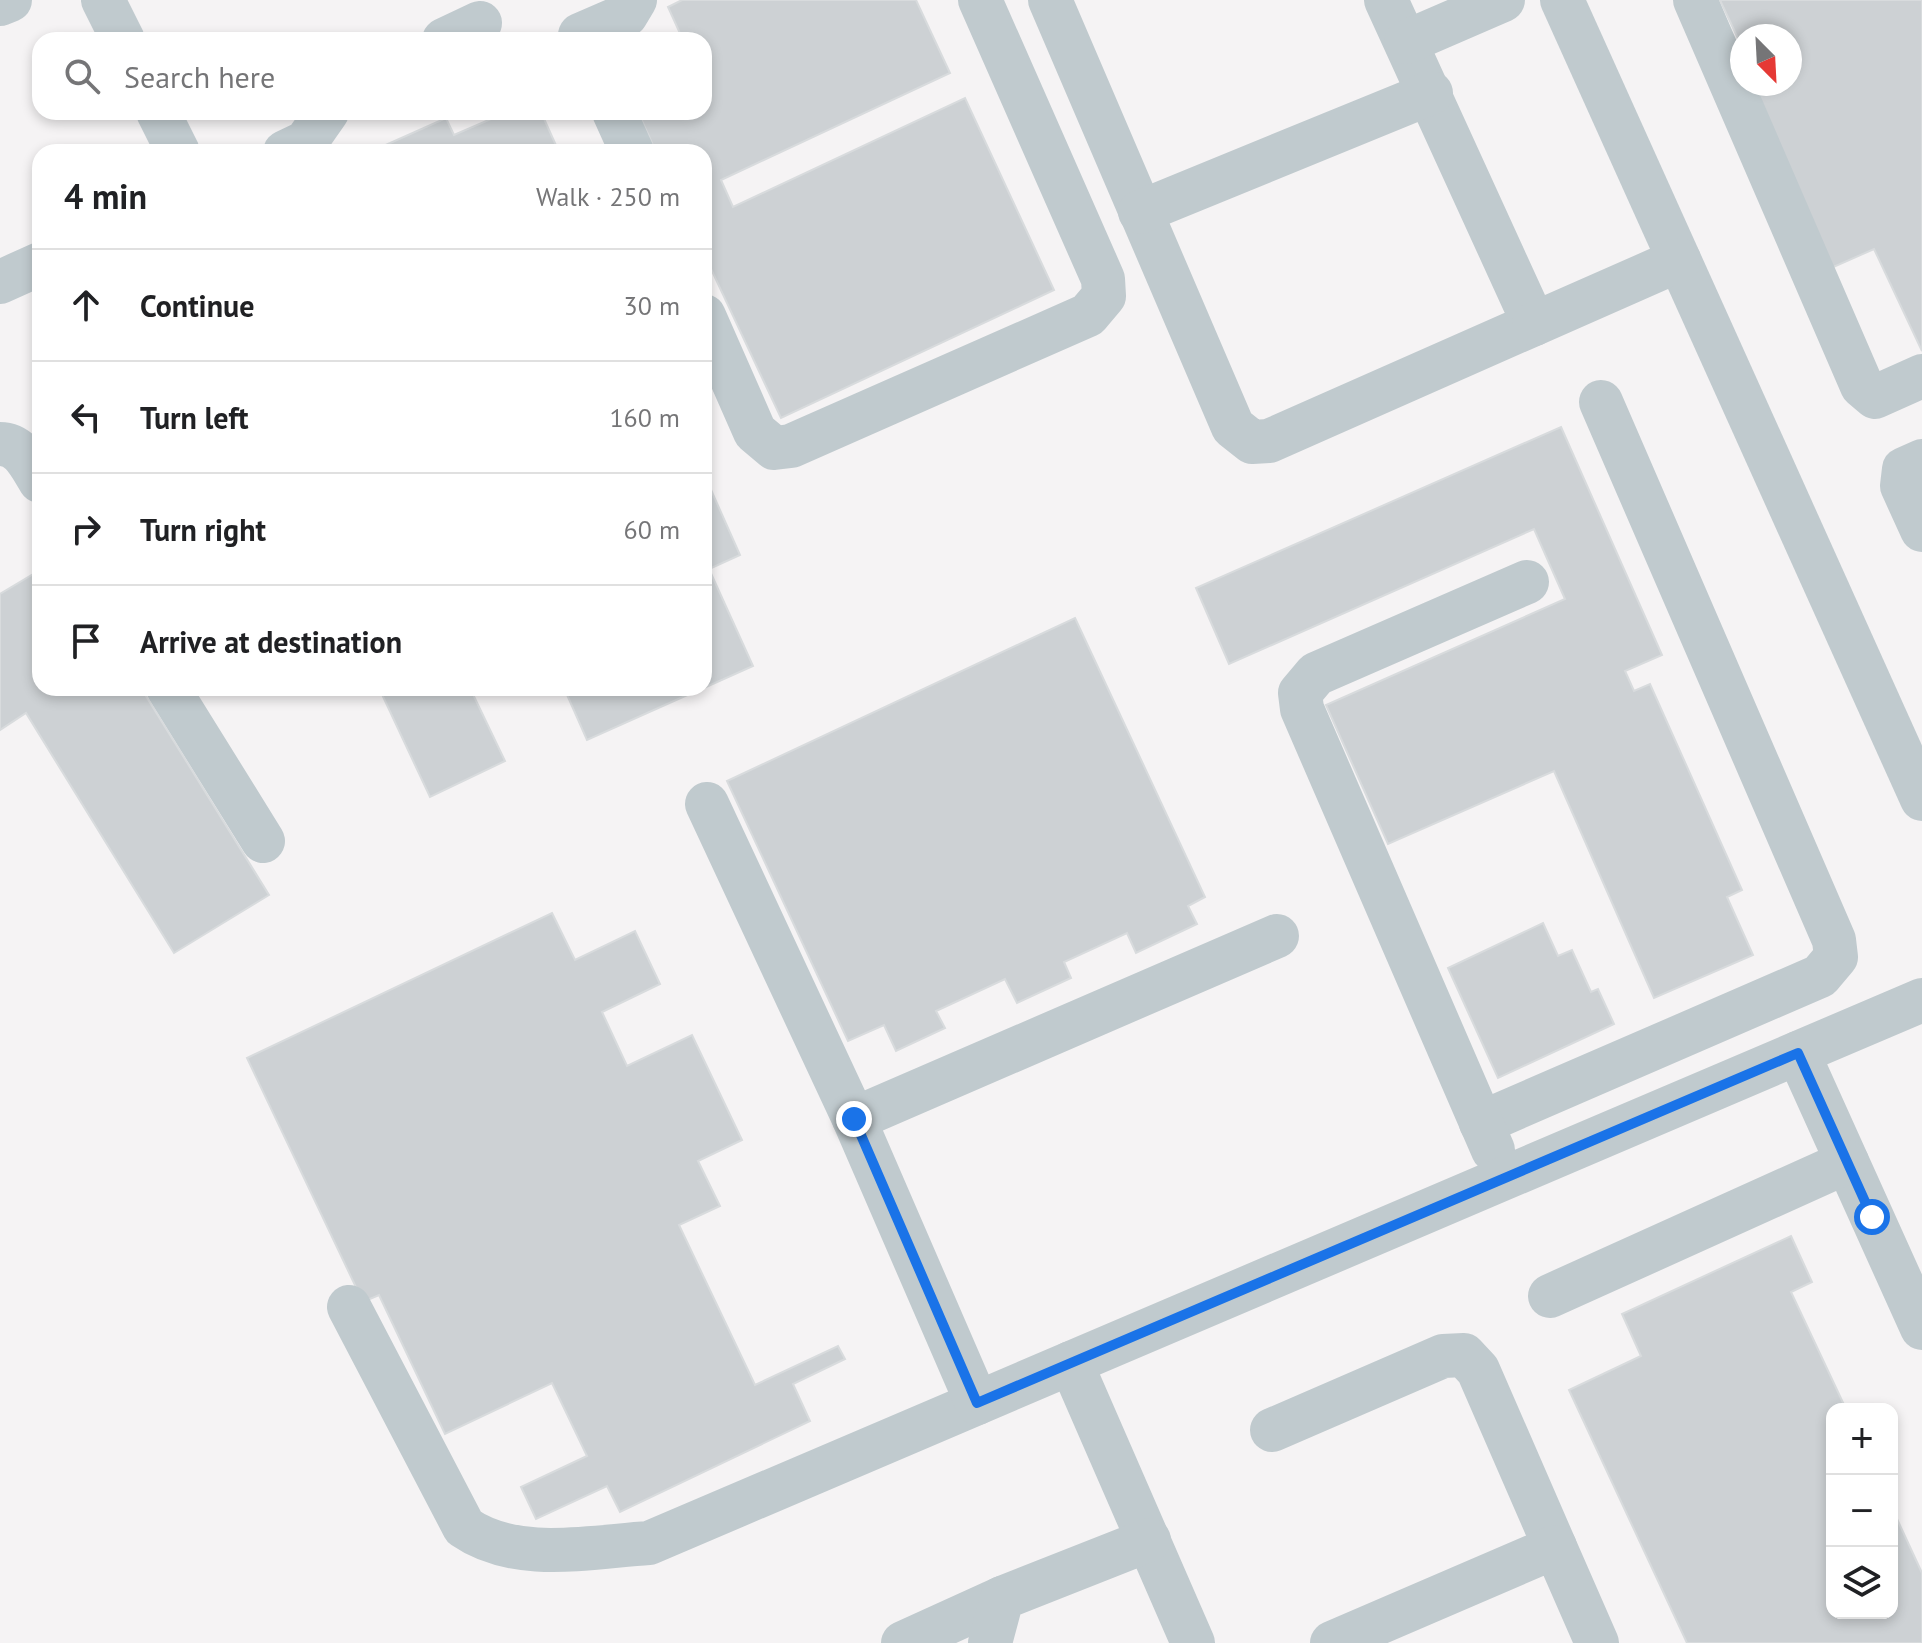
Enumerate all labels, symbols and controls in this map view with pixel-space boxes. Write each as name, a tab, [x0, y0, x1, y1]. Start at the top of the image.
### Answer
north arrow	[1730, 24, 1802, 96]
search box	[32, 32, 712, 120]
icon: search	[60, 54, 104, 98]
text: Search here	[124, 57, 275, 96]
text: 4 min	[64, 174, 147, 218]
text: Walk · 250 m	[536, 180, 680, 213]
icon: ahead	[64, 283, 108, 327]
text: Continue	[140, 286, 254, 325]
text: 30 m	[624, 289, 680, 322]
icon: left	[64, 395, 108, 439]
text: Turn left	[140, 398, 248, 437]
text: 160 m	[609, 401, 680, 434]
icon: right	[64, 507, 108, 551]
text: Turn right	[140, 510, 266, 549]
text: 60 m	[624, 513, 680, 546]
icon: arrive	[64, 619, 108, 663]
text: Arrive at destination	[140, 622, 402, 661]
route end	[836, 1101, 872, 1137]
route start	[1854, 1199, 1890, 1235]
map controls	[1826, 1403, 1898, 1619]
button: +	[1826, 1403, 1898, 1475]
button: −	[1826, 1475, 1898, 1547]
button: layers	[1826, 1547, 1898, 1619]

